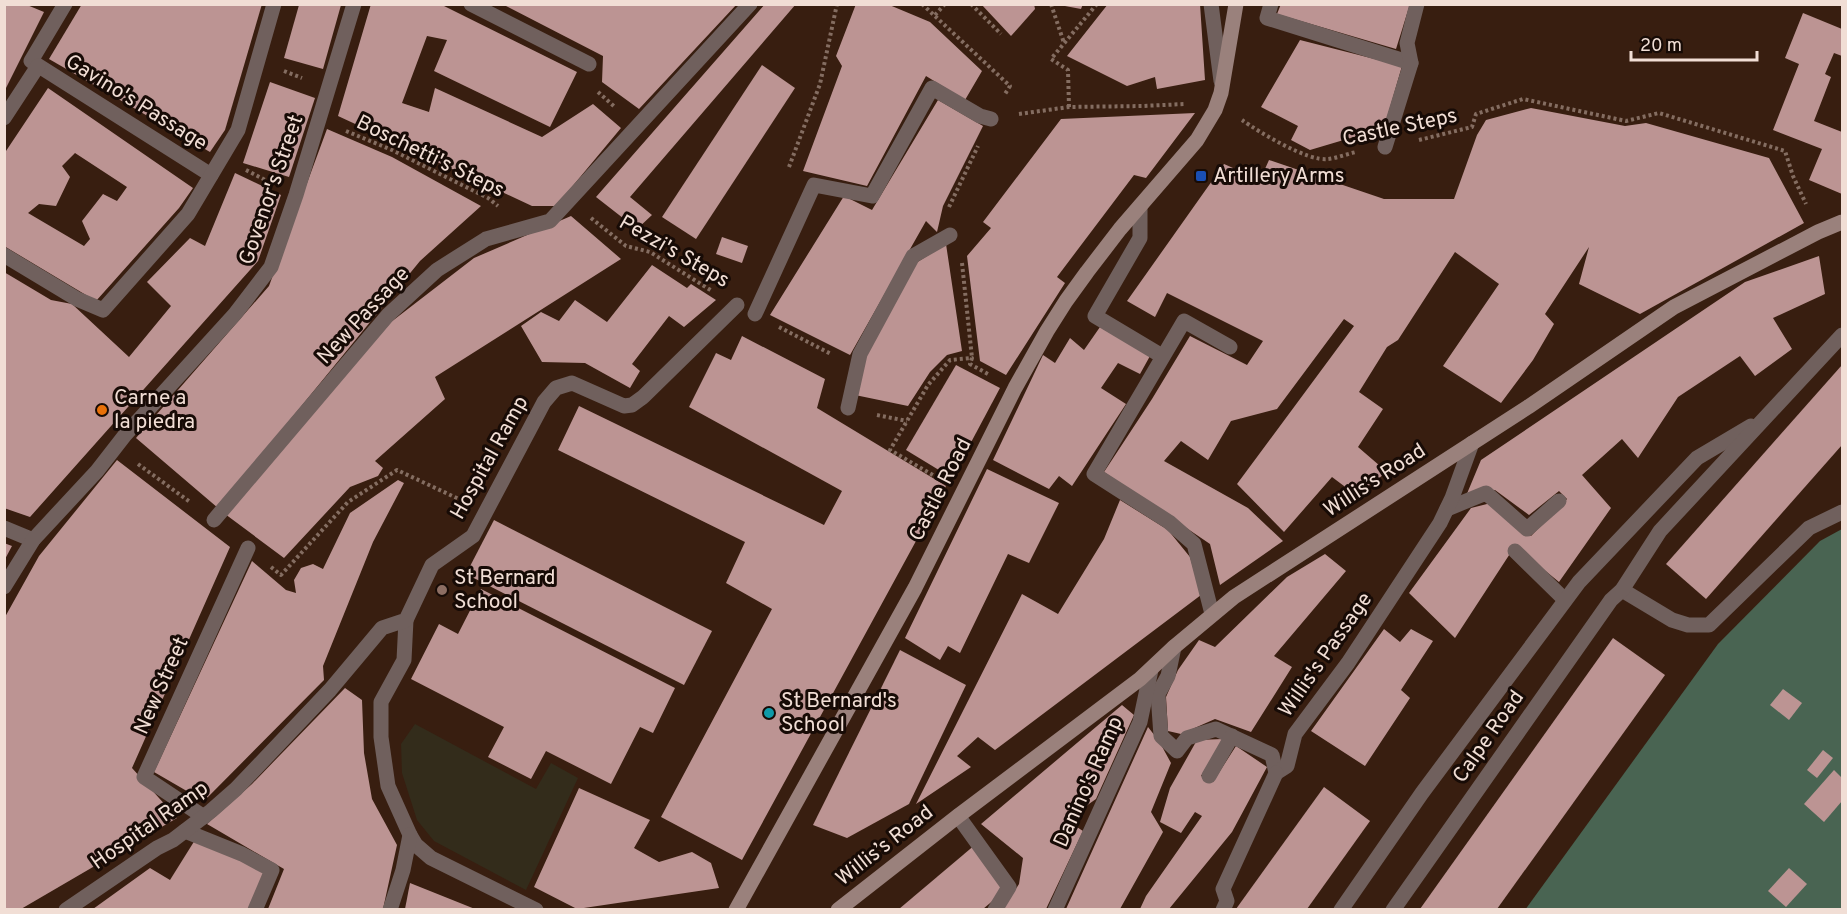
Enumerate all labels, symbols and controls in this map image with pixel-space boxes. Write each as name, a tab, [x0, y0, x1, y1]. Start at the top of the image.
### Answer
scale bar	[1631, 24, 1757, 62]
text: 20 m	[1640, 35, 1682, 58]
street label: Gavino's Passage	[60, 49, 212, 157]
street label: Castle Steps	[1340, 103, 1460, 153]
street label: Boschetti's Steps	[351, 109, 509, 205]
street label: Govenor's Street	[234, 111, 310, 269]
place label: Artillery Arms	[1213, 163, 1345, 190]
marker: Artillery Arms	[1194, 169, 1208, 183]
street label: Pezzi's Steps	[614, 209, 734, 295]
street label: New Passage	[312, 262, 416, 370]
place label: Carne a la piedra	[114, 385, 195, 436]
street label: Hospital Ramp	[445, 391, 535, 525]
marker: Carne a la piedra	[95, 403, 109, 417]
street label: Castle Road	[904, 434, 978, 546]
street label: Willis’s Road	[1319, 438, 1431, 524]
place label: St Bernard School	[454, 565, 555, 616]
marker: St Bernard School	[435, 583, 449, 597]
street label: Willis's Passage	[1273, 587, 1379, 723]
street label: New Street	[129, 633, 195, 739]
street label: Calpe Road	[1447, 685, 1531, 789]
place label: St Bernard's School	[781, 688, 897, 739]
marker: St Bernard's School	[762, 706, 776, 720]
street label: Danino's Ramp	[1048, 712, 1130, 852]
street label: Hospital Ramp	[86, 776, 214, 876]
street label: Willis’s Road	[831, 800, 939, 892]

